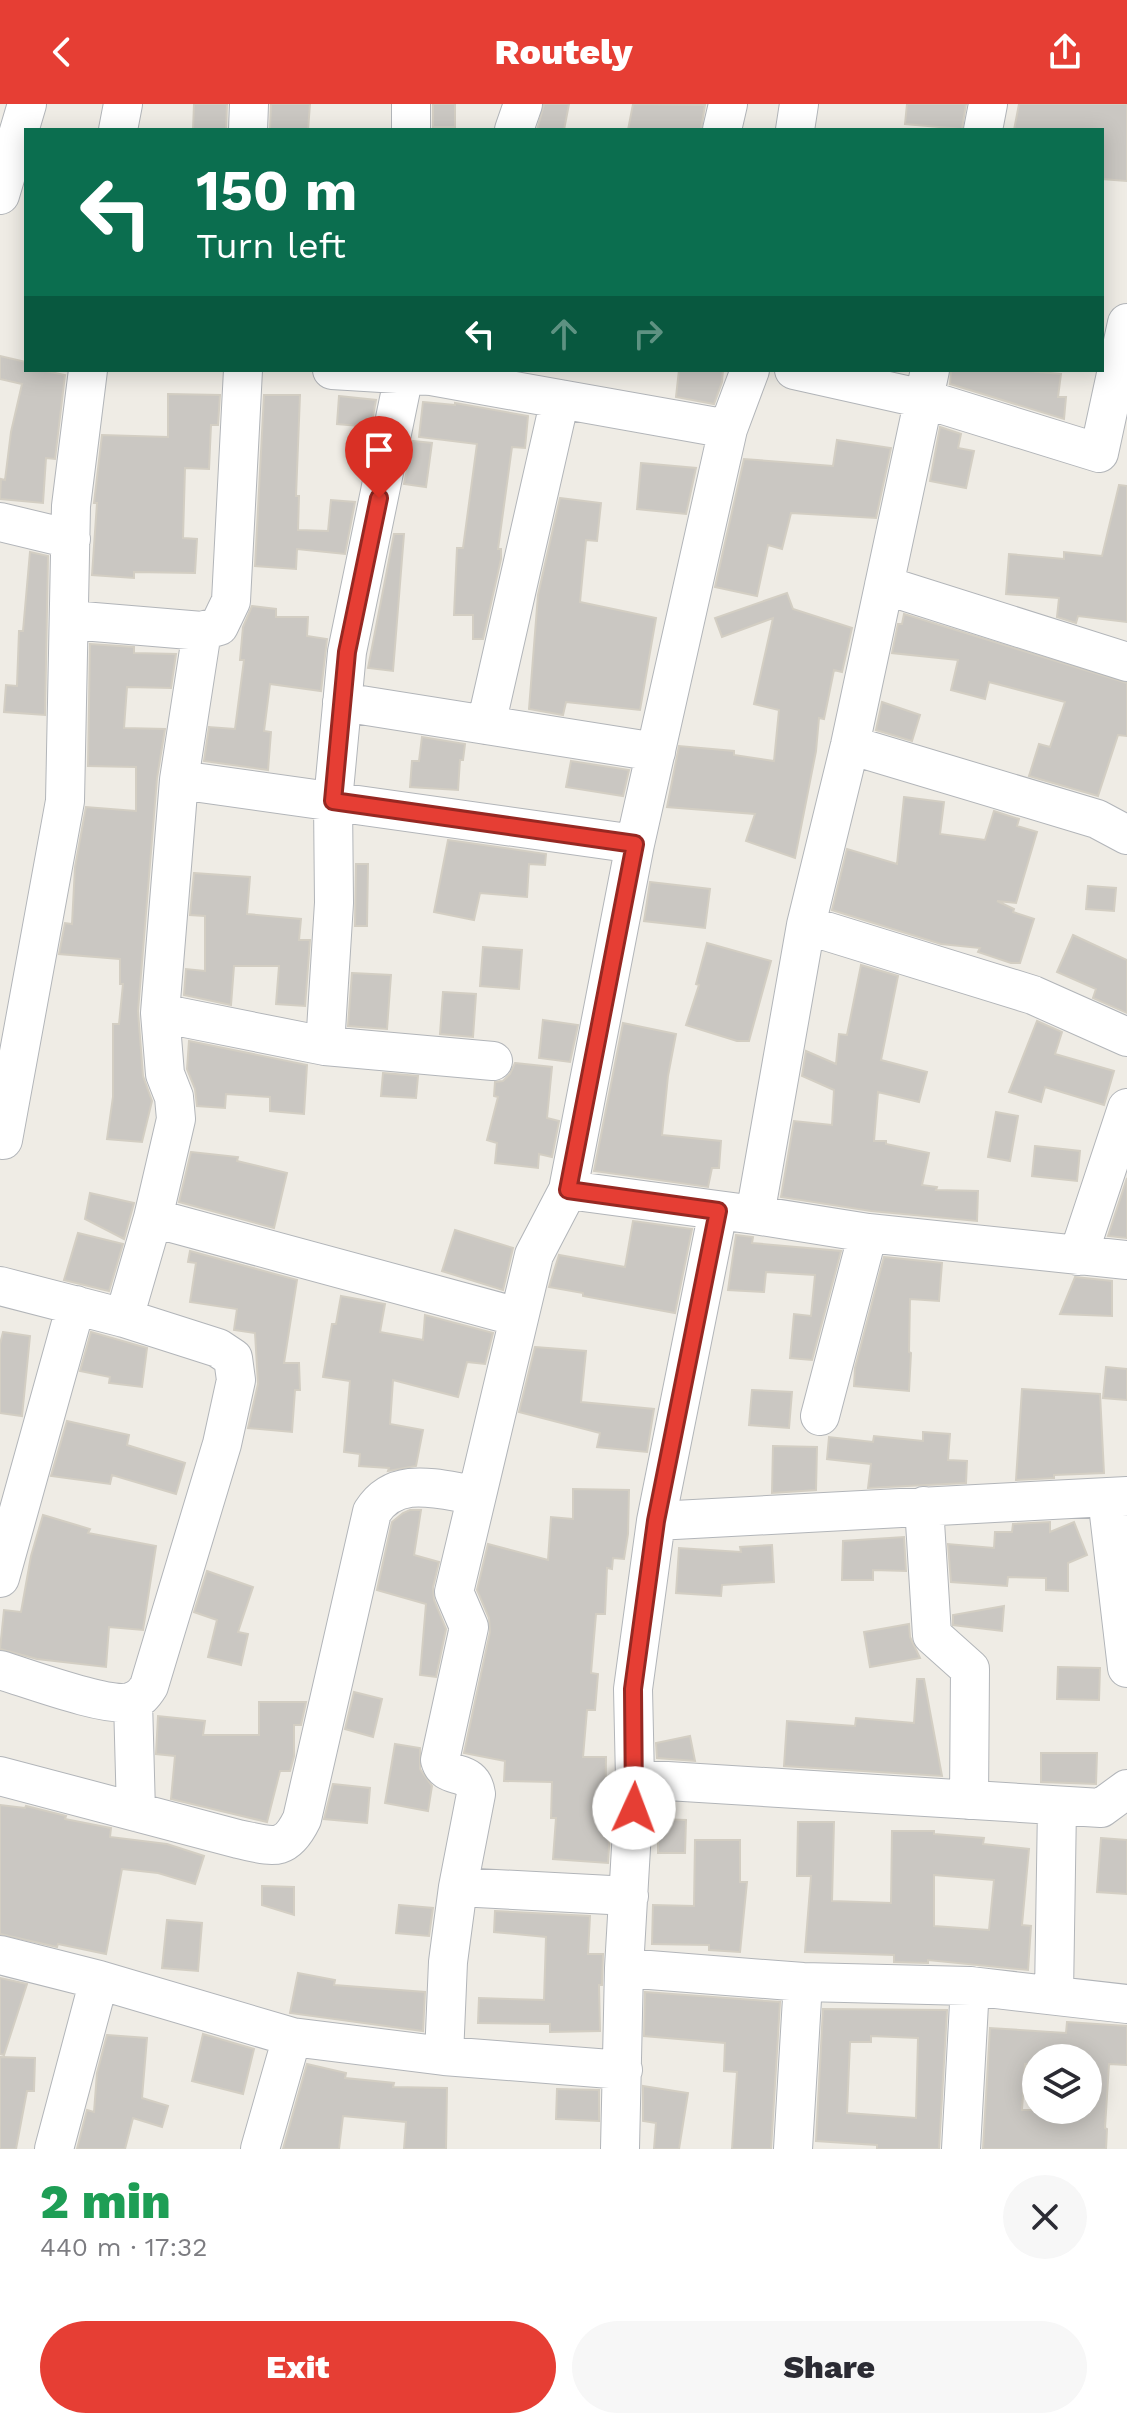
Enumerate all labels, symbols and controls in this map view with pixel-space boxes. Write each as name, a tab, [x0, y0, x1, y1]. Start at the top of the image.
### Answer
icon: back	[40, 30, 84, 74]
icon: share	[1043, 30, 1087, 74]
text: Routely	[494, 31, 633, 73]
text: 150 m	[196, 158, 358, 224]
icon: left	[64, 160, 168, 264]
text: Turn left	[196, 225, 346, 267]
icon: left	[458, 312, 502, 356]
icon: ahead	[542, 312, 586, 356]
icon: right	[626, 312, 670, 356]
pin	[345, 416, 413, 498]
icon: arrive	[357, 428, 401, 472]
position arrow	[592, 1766, 676, 1850]
map controls	[1022, 2044, 1102, 2124]
button: layers	[1022, 2044, 1102, 2124]
text: 2 min	[40, 2173, 171, 2230]
button: close	[1003, 2175, 1087, 2259]
text: 440 m · 17:32	[40, 2232, 207, 2262]
button: Exit	[40, 2321, 556, 2413]
button: Share	[572, 2321, 1087, 2413]

